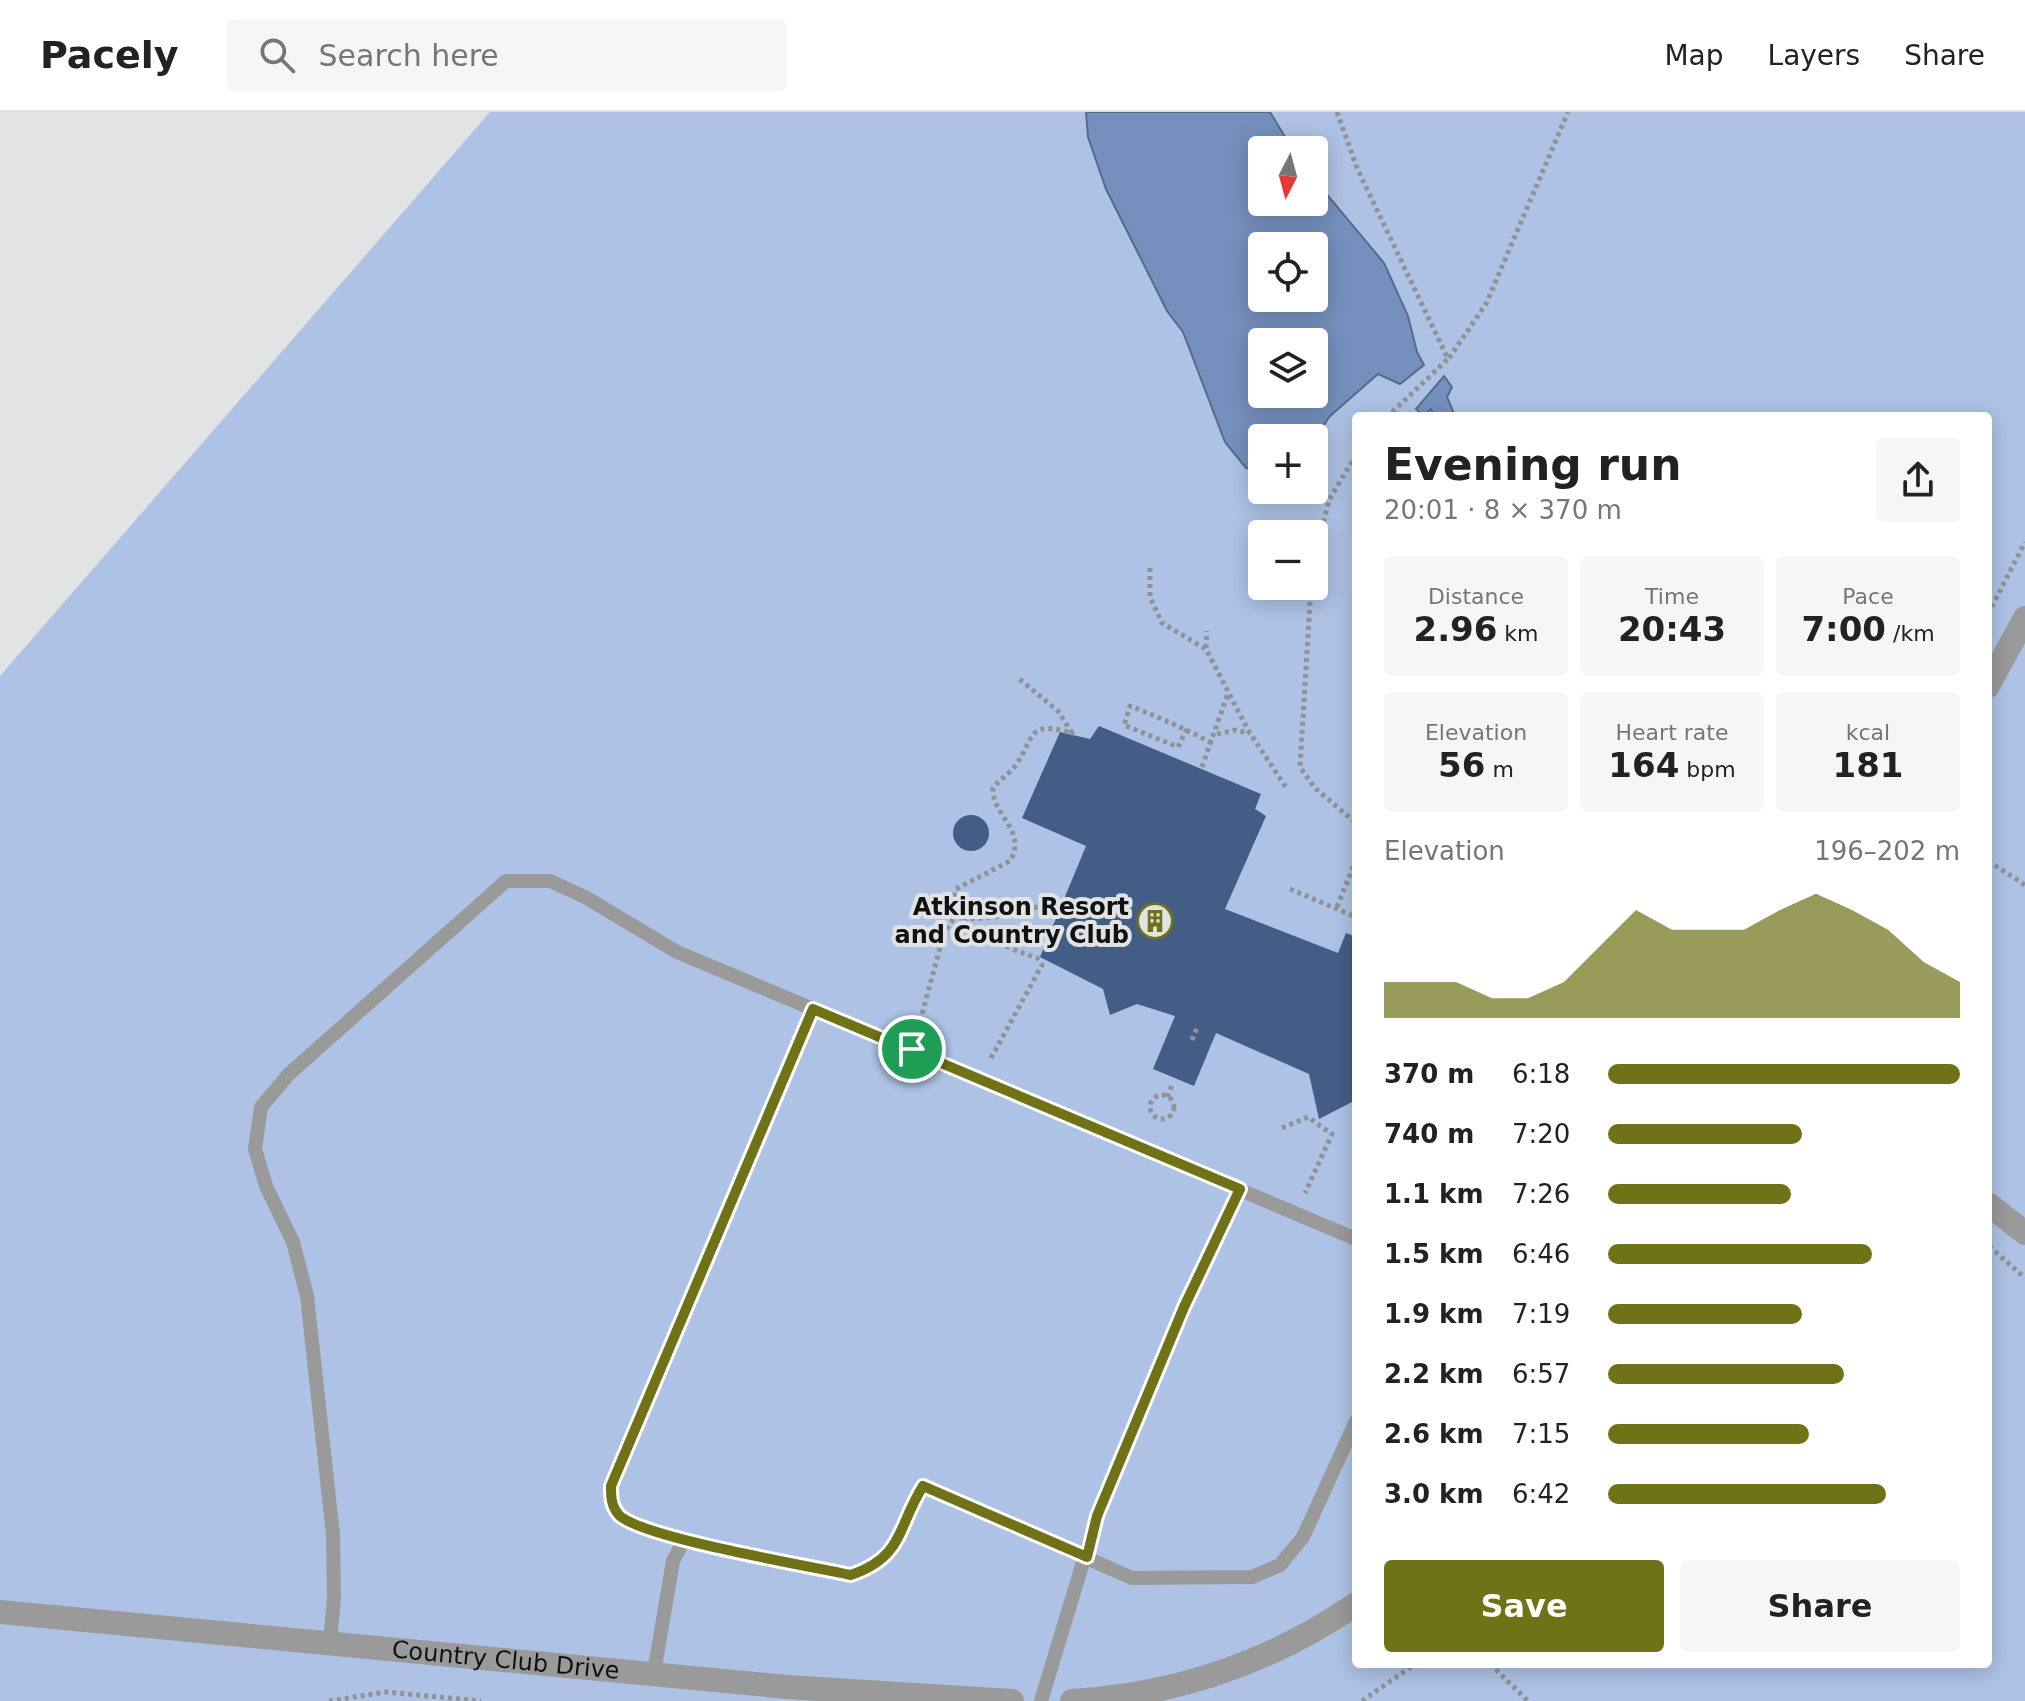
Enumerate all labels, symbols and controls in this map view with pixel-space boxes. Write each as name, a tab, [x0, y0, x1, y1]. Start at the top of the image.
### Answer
search box	[227, 19, 787, 91]
text: Pacely	[40, 33, 179, 77]
icon: search	[255, 33, 299, 77]
text: Search here	[319, 38, 499, 73]
text: Map	[1664, 39, 1724, 72]
text: Layers	[1768, 39, 1860, 72]
text: Share	[1904, 39, 1985, 72]
north arrow	[1248, 136, 1328, 216]
map controls	[1248, 136, 1328, 600]
button: locate	[1248, 232, 1328, 312]
button: layers	[1248, 328, 1328, 408]
button: +	[1248, 424, 1328, 504]
button: share	[1876, 438, 1960, 522]
text: Evening run	[1384, 439, 1681, 490]
text: 20:01 · 8 × 370 m	[1384, 495, 1622, 525]
button: −	[1248, 520, 1328, 600]
text: Distance	[1428, 584, 1524, 609]
text: Time	[1645, 584, 1699, 609]
text: Pace	[1842, 584, 1894, 609]
text: 2.96	[1413, 609, 1497, 649]
text: 20:43	[1618, 609, 1726, 649]
text: 7:00	[1801, 609, 1886, 649]
text: km	[1497, 621, 1539, 646]
text: /km	[1886, 621, 1935, 646]
text: Elevation	[1425, 720, 1527, 745]
text: Heart rate	[1616, 720, 1728, 745]
text: kcal	[1846, 720, 1890, 745]
text: 56	[1438, 745, 1485, 785]
text: 164	[1608, 745, 1679, 785]
text: 181	[1833, 745, 1903, 785]
text: m	[1485, 757, 1514, 782]
text: bpm	[1679, 757, 1736, 782]
text: Elevation	[1384, 836, 1505, 866]
text: 196–202 m	[1814, 836, 1960, 866]
place label: Atkinson Resort and Country Club	[894, 893, 1129, 949]
building icon: Atkinson Resort and Country Club	[1136, 902, 1174, 940]
pin	[878, 1015, 946, 1083]
icon: arrive	[890, 1027, 934, 1071]
text: 370 m	[1384, 1059, 1474, 1089]
text: 6:18	[1512, 1059, 1570, 1089]
text: 740 m	[1384, 1119, 1474, 1149]
text: 7:20	[1512, 1119, 1570, 1149]
text: 1.1 km	[1384, 1179, 1484, 1209]
text: 7:26	[1512, 1179, 1570, 1209]
text: 1.5 km	[1384, 1239, 1484, 1269]
text: 6:46	[1512, 1239, 1570, 1269]
text: 1.9 km	[1384, 1299, 1484, 1329]
text: 7:19	[1512, 1299, 1570, 1329]
text: 2.2 km	[1384, 1359, 1484, 1389]
text: 6:57	[1512, 1359, 1570, 1389]
text: 2.6 km	[1384, 1419, 1484, 1449]
text: 7:15	[1512, 1419, 1570, 1449]
text: 3.0 km	[1384, 1479, 1484, 1509]
text: 6:42	[1512, 1479, 1570, 1509]
button: Save	[1384, 1560, 1664, 1652]
button: Share	[1680, 1560, 1960, 1652]
street label: Country Club Drive	[391, 1635, 621, 1685]

